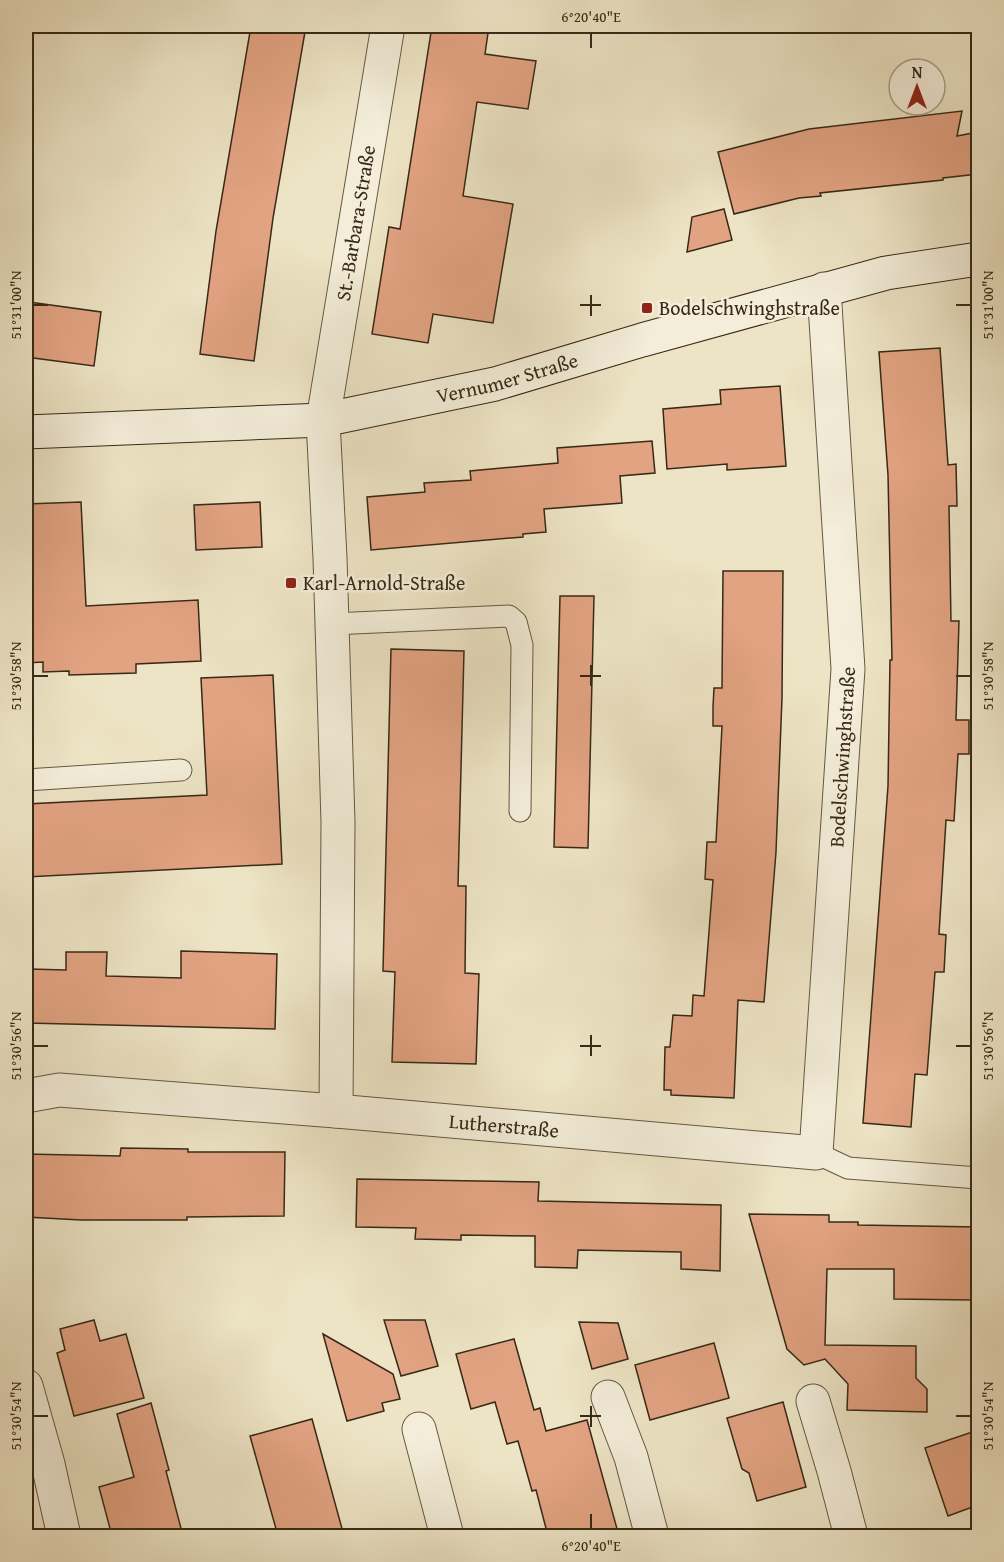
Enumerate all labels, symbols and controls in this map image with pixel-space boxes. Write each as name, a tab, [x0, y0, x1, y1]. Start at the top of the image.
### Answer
text: 6°20'40"E	[561, 6, 621, 27]
north arrow	[887, 57, 947, 117]
text: N	[912, 60, 923, 84]
street label: St.-Barbara-Straße	[328, 143, 382, 303]
text: 51°31'00"N	[5, 270, 26, 339]
text: 51°31'00"N	[977, 270, 998, 339]
place label: Bodelschwinghstraße	[659, 293, 840, 322]
marker: Bodelschwinghstraße	[640, 301, 654, 315]
street label: Vernumer Straße	[433, 345, 581, 410]
place label: Karl-Arnold-Straße	[303, 568, 465, 597]
marker: Karl-Arnold-Straße	[284, 576, 298, 590]
text: 51°30'58"N	[5, 641, 26, 710]
text: 51°30'58"N	[977, 641, 998, 710]
street label: Bodelschwinghstraße	[821, 666, 862, 848]
text: 51°30'56"N	[5, 1011, 26, 1080]
text: 51°30'56"N	[977, 1011, 998, 1080]
street label: Lutherstraße	[448, 1106, 560, 1144]
text: 51°30'54"N	[5, 1381, 26, 1450]
text: 51°30'54"N	[977, 1381, 998, 1450]
text: 6°20'40"E	[561, 1535, 621, 1556]

